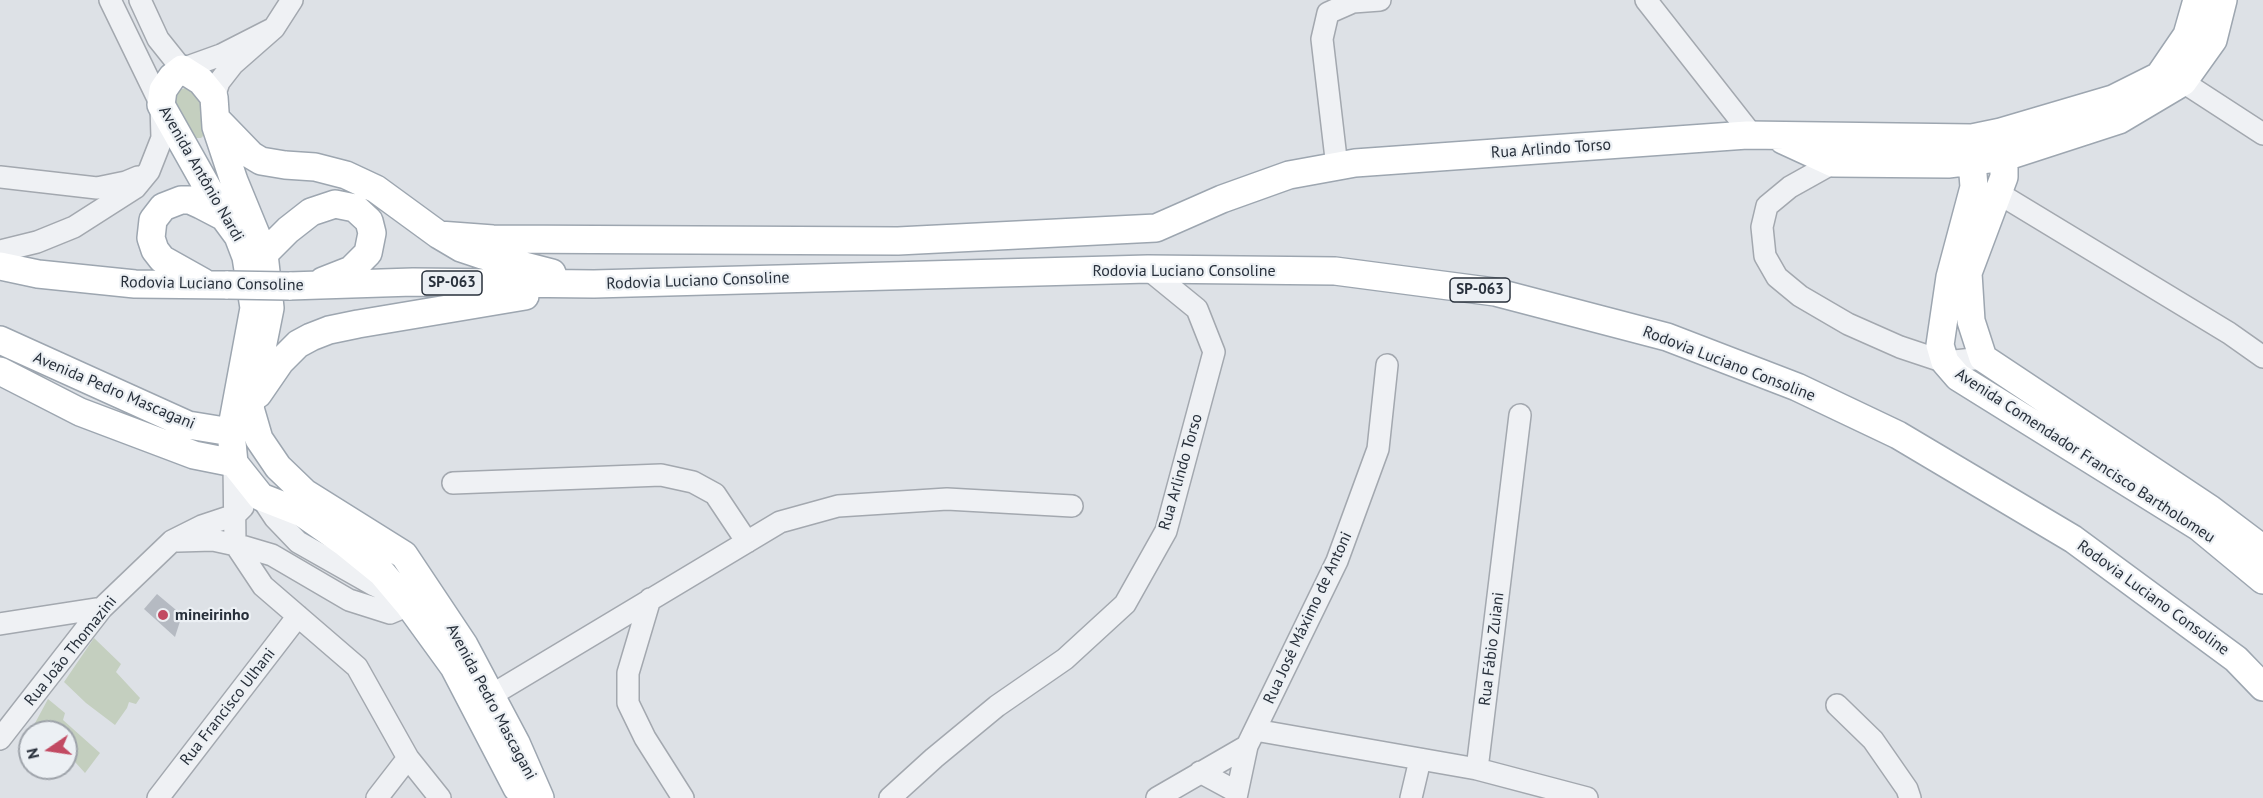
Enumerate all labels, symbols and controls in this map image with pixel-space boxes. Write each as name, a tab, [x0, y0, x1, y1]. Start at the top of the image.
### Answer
street label: Avenida Antônio Nardi	[154, 103, 248, 245]
street label: Rua Arlindo Torso	[1490, 135, 1612, 163]
street label: Rodovia Luciano Consoline	[1092, 261, 1276, 281]
street label: Rodovia Luciano Consoline	[606, 268, 790, 294]
road number: SP-063	[422, 271, 482, 295]
street label: Rodovia Luciano Consoline	[120, 273, 304, 295]
road number: SP-063	[1450, 278, 1510, 302]
street label: Rodovia Luciano Consoline	[1640, 322, 1818, 406]
street label: Avenida Pedro Mascagani	[30, 348, 198, 434]
street label: Avenida Comendador Francisco Bartholomeu	[1951, 365, 2219, 547]
street label: Rua Arlindo Torso	[1155, 412, 1207, 532]
street label: Rua José Máximo de Antoni	[1260, 529, 1356, 707]
street label: Rodovia Luciano Consoline	[2073, 536, 2233, 660]
street label: Rua Fábio Zuiani	[1475, 591, 1509, 707]
street label: Rua João Thomazini	[21, 592, 121, 710]
place label: mineirinho	[175, 605, 249, 625]
marker: mineirinho	[156, 608, 170, 622]
street label: Avenida Pedro Mascagani	[442, 621, 540, 783]
street label: Rua Francisco Ulhani	[176, 645, 280, 769]
north arrow	[18, 720, 78, 780]
text: N	[21, 746, 43, 761]

